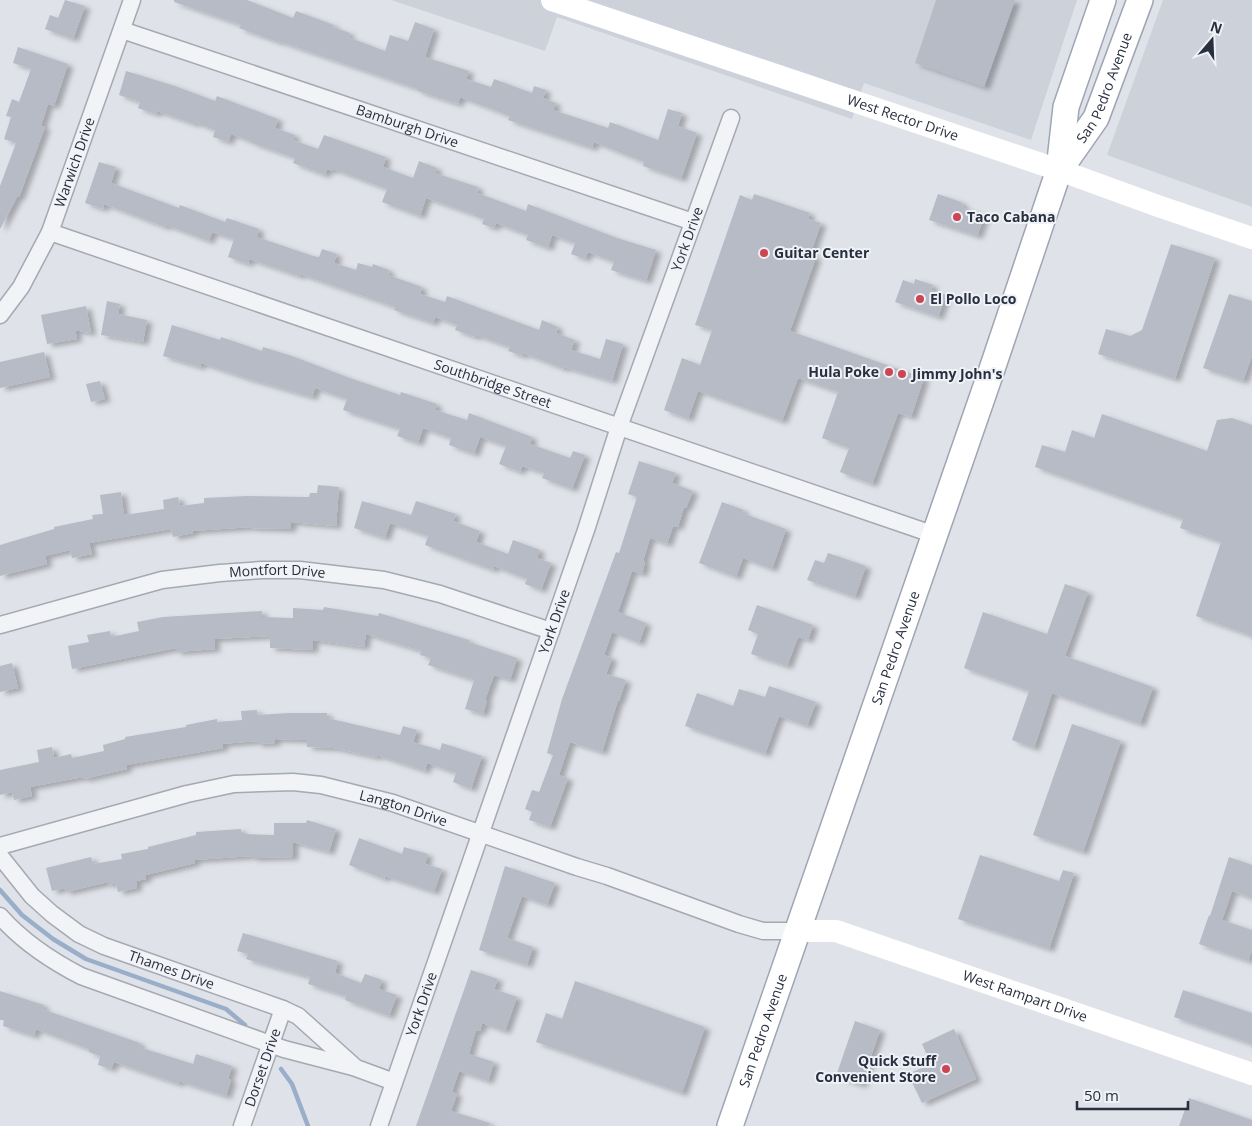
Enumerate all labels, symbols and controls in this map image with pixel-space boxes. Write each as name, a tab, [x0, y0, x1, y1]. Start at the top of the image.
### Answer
north arrow	[1187, 15, 1237, 65]
text: N	[1208, 16, 1225, 38]
street label: San Pedro Avenue	[1071, 30, 1136, 147]
street label: West Rector Drive	[845, 90, 961, 145]
street label: Bamburgh Drive	[354, 99, 461, 152]
street label: Warwich Drive	[49, 115, 99, 210]
street label: York Drive	[666, 204, 707, 274]
place label: Taco Cabana	[967, 207, 1055, 226]
marker: Taco Cabana	[951, 211, 963, 223]
place label: Guitar Center	[774, 243, 870, 262]
marker: Guitar Center	[758, 247, 770, 259]
place label: El Pollo Loco	[930, 289, 1017, 308]
marker: El Pollo Loco	[914, 293, 926, 305]
street label: Southbridge Street	[432, 354, 554, 412]
place label: Hula Poke	[808, 362, 879, 381]
place label: Jimmy John's	[910, 364, 1002, 383]
marker: Hula Poke	[883, 366, 895, 378]
marker: Jimmy John's	[896, 368, 908, 380]
street label: Montfort Drive	[228, 560, 327, 582]
street label: York Drive	[534, 586, 574, 656]
street label: San Pedro Avenue	[867, 588, 924, 707]
street label: Langton Drive	[358, 785, 450, 830]
street label: Thames Drive	[126, 945, 217, 993]
street label: West Rampart Drive	[960, 965, 1090, 1026]
street label: York Drive	[401, 969, 441, 1039]
street label: San Pedro Avenue	[734, 971, 791, 1090]
street label: Dorset Drive	[240, 1025, 285, 1109]
place label: Quick Stuff Convenient Store	[815, 1051, 937, 1086]
marker: Quick Stuff Convenient Store	[940, 1063, 952, 1075]
scale bar	[1077, 1078, 1188, 1110]
text: 50 m	[1084, 1085, 1119, 1105]

